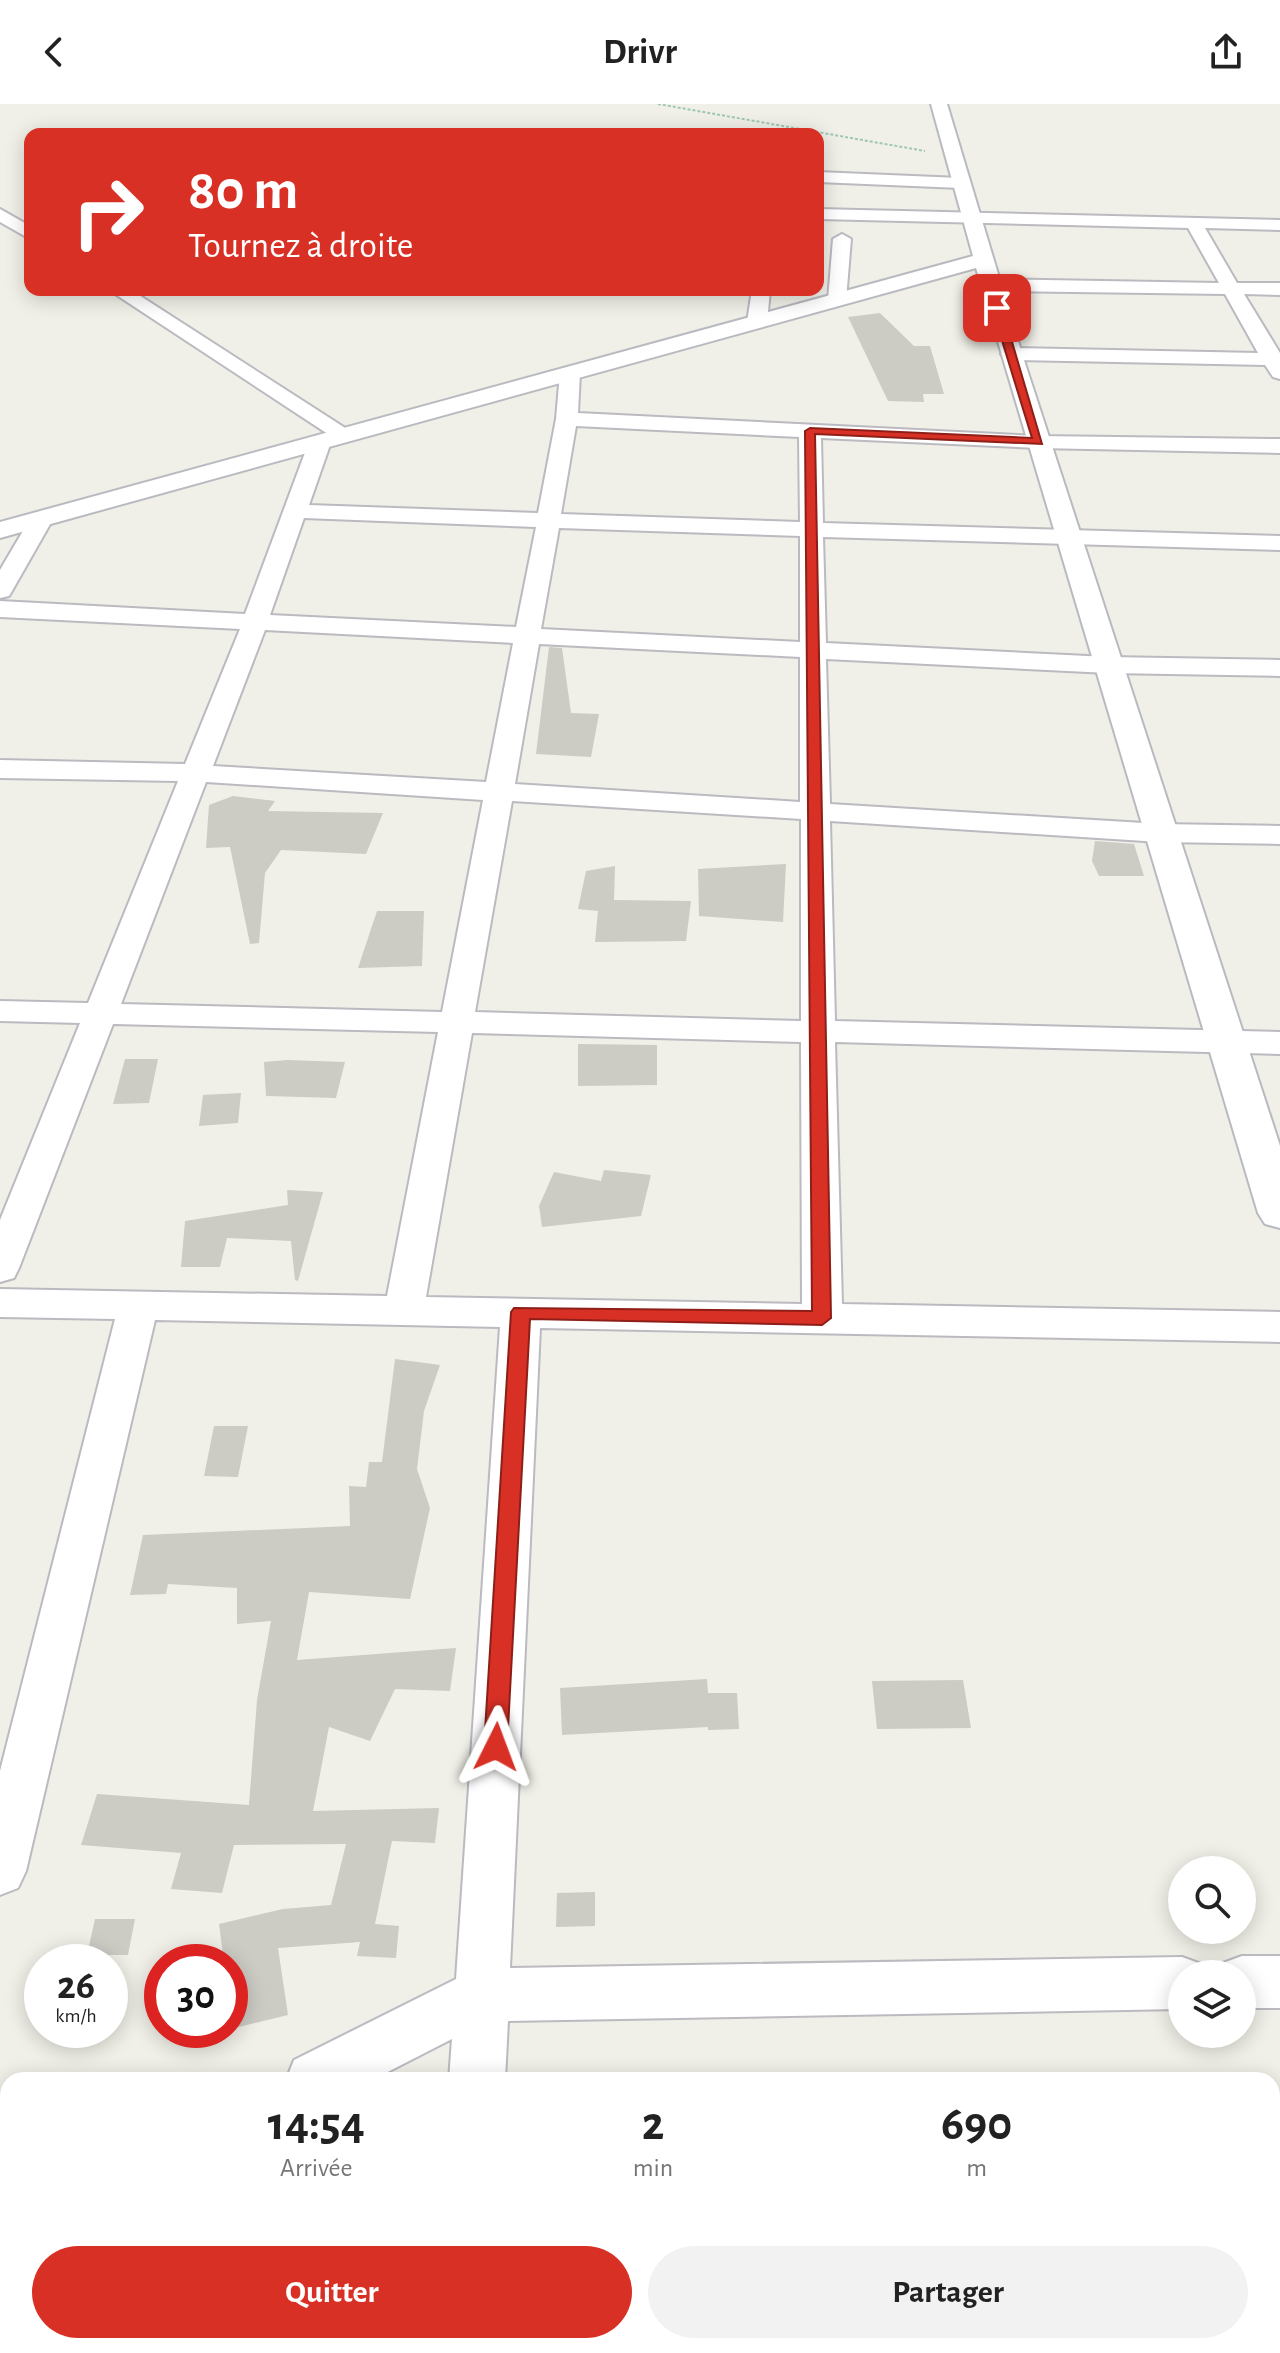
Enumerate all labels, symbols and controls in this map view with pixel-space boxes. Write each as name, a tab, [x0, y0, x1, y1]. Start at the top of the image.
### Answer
icon: back	[32, 30, 76, 74]
icon: share	[1204, 30, 1248, 74]
text: Drivr	[603, 34, 677, 70]
icon: right	[56, 160, 160, 264]
text: 80 m	[188, 163, 298, 219]
text: Tournez à droite	[188, 228, 413, 264]
pin	[963, 274, 1031, 342]
icon: arrive	[975, 286, 1019, 330]
position arrow	[454, 1705, 538, 1789]
map controls	[1168, 1856, 1256, 2048]
button: search	[1168, 1856, 1256, 1944]
speed limit sign: 30	[144, 1944, 248, 2048]
button: layers	[1168, 1960, 1256, 2048]
text: 26	[57, 1966, 95, 2006]
text: km/h	[55, 2006, 97, 2026]
text: 14:54	[268, 2101, 365, 2149]
text: 2	[642, 2101, 664, 2149]
text: 690	[941, 2101, 1012, 2149]
text: Arrivée	[280, 2155, 353, 2181]
text: min	[633, 2155, 673, 2181]
text: m	[966, 2155, 987, 2181]
button: Quitter	[32, 2246, 632, 2338]
button: Partager	[648, 2246, 1248, 2338]

